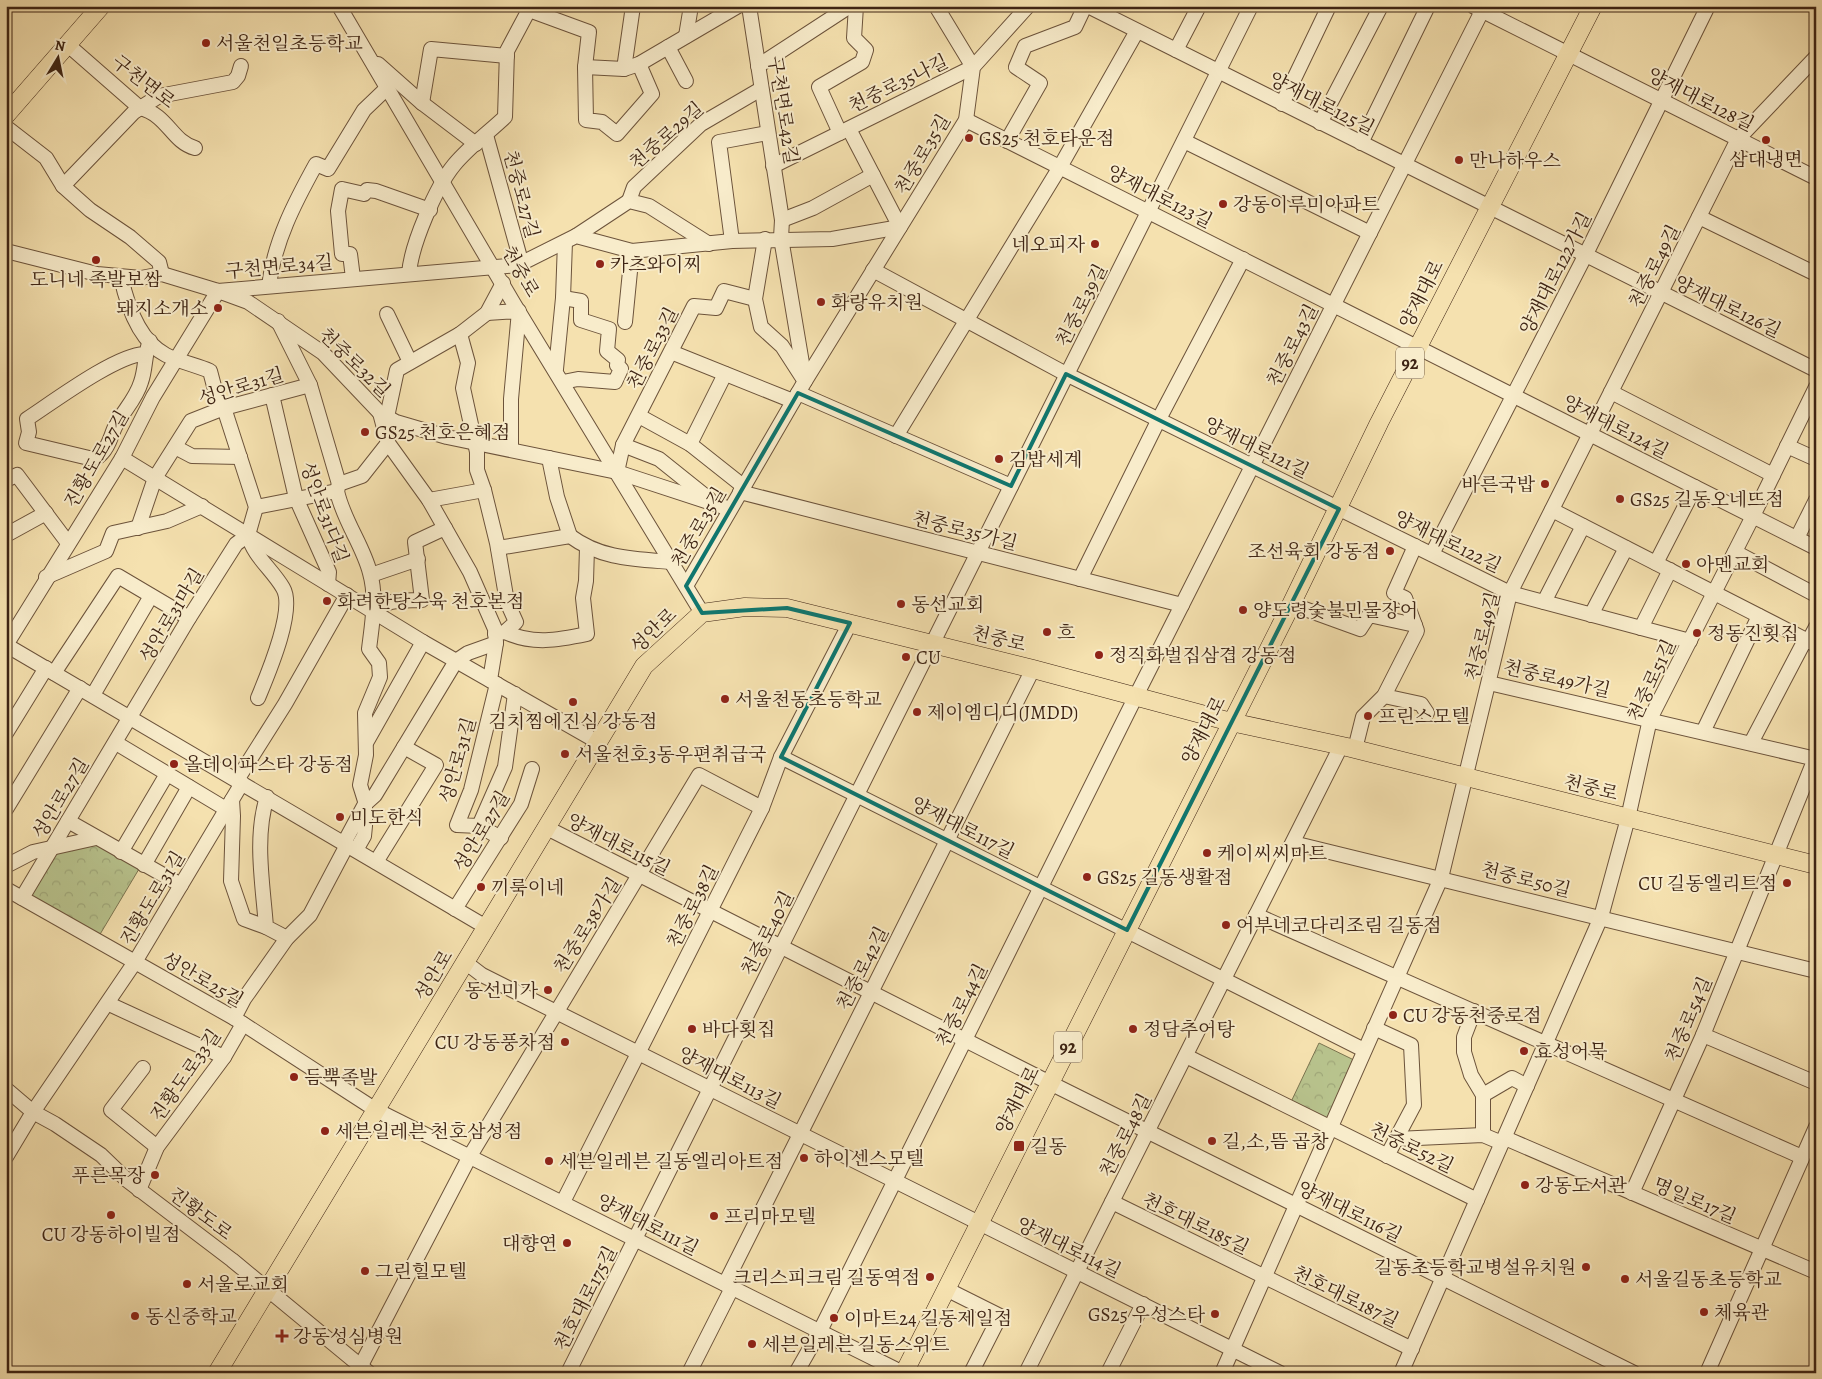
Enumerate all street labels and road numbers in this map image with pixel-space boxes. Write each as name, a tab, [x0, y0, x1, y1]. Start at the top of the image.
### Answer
street label: 구천면로	[106, 49, 180, 115]
street label: 천중로35나길	[844, 49, 953, 119]
street label: 구천면로42길	[762, 54, 804, 166]
street label: 양재대로128길	[1643, 62, 1758, 138]
street label: 양재대로125길	[1264, 66, 1379, 142]
street label: 천중로29길	[624, 96, 710, 175]
street label: 천중로35길	[889, 109, 957, 200]
street label: 천중로27길	[497, 147, 545, 241]
street label: 양재대로123길	[1102, 159, 1217, 235]
street label: 양재대로122가길	[1514, 208, 1598, 339]
street label: 천중로49길	[1623, 220, 1687, 313]
street label: 천중로	[495, 241, 545, 302]
street label: 구천면로34길	[224, 249, 334, 285]
street label: 양재대로	[1394, 256, 1450, 333]
street label: 천중로39길	[1050, 259, 1114, 351]
street label: 양재대로126길	[1670, 270, 1785, 344]
street label: 천중로43길	[1261, 299, 1325, 391]
street label: 천중로33길	[621, 303, 685, 394]
street label: 천중로32길	[313, 322, 396, 403]
road number: 92	[1396, 348, 1424, 378]
street label: 성안로31길	[195, 362, 287, 412]
street label: 양재대로124길	[1558, 389, 1673, 465]
street label: 진황도로27길	[58, 406, 135, 513]
street label: 양재대로121길	[1200, 411, 1313, 485]
street label: 성안로31다길	[294, 458, 354, 567]
street label: 천중로35길	[665, 482, 732, 573]
street label: 천중로35가길	[909, 505, 1020, 557]
street label: 양재대로122길	[1390, 505, 1506, 579]
street label: 성안로31마길	[133, 563, 210, 668]
street label: 천중로49길	[1459, 589, 1507, 683]
street label: 성안로	[625, 602, 683, 659]
street label: 천중로	[969, 620, 1029, 658]
street label: 천중로51길	[1622, 635, 1682, 726]
street label: 천중로49가길	[1501, 654, 1613, 704]
street label: 양재대로	[1176, 692, 1232, 769]
street label: 성안로31길	[433, 714, 483, 806]
street label: 성안로27길	[26, 753, 95, 844]
street label: 천중로	[1561, 769, 1621, 807]
street label: 성안로27길	[447, 786, 516, 877]
street label: 양재대로117길	[906, 791, 1019, 865]
street label: 양재대로115길	[562, 808, 675, 882]
street label: 진황도로31길	[114, 846, 191, 951]
street label: 천중로50길	[1478, 856, 1573, 904]
street label: 천중로38길	[661, 860, 725, 953]
street label: 천중로38가길	[548, 872, 628, 979]
street label: 천중로40길	[735, 886, 800, 980]
street label: 천중로42길	[831, 922, 895, 1015]
street label: 성안로	[409, 945, 459, 1006]
street label: 성안로25길	[157, 946, 248, 1014]
street label: 천중로44길	[930, 959, 994, 1052]
street label: 천중로54길	[1659, 973, 1719, 1066]
street label: 진황도로33길	[144, 1024, 227, 1127]
road number: 92	[1054, 1032, 1082, 1062]
street label: 양재대로113길	[673, 1041, 786, 1115]
street label: 양재대로	[990, 1062, 1046, 1139]
street label: 천중로48길	[1094, 1089, 1158, 1182]
street label: 천중로52길	[1365, 1116, 1458, 1179]
street label: 명일로17길	[1649, 1172, 1740, 1230]
street label: 양재대로116길	[1293, 1175, 1406, 1248]
street label: 진황도로	[163, 1181, 238, 1246]
street label: 천호대로185길	[1138, 1187, 1253, 1261]
street label: 양재대로111길	[592, 1188, 703, 1262]
street label: 양재대로114길	[1012, 1211, 1125, 1284]
street label: 천호대로175길	[548, 1242, 623, 1355]
street label: 천호대로187길	[1288, 1260, 1403, 1334]

